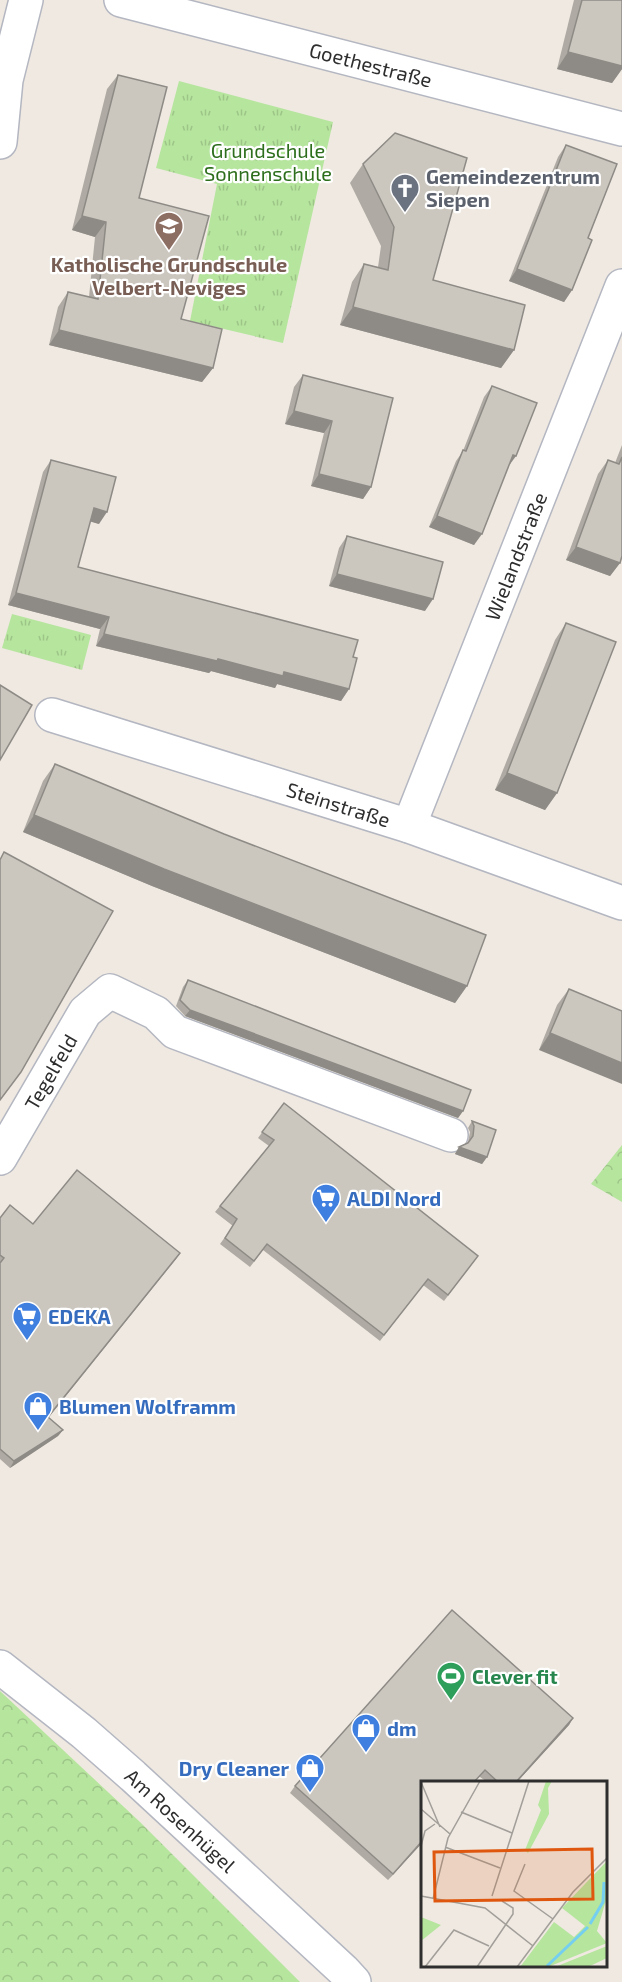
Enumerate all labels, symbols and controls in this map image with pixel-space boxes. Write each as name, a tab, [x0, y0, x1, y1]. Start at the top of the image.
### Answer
street label: Goethestraße	[307, 37, 435, 92]
park label: Grundschule Sonnenschule	[204, 138, 332, 185]
place label: Gemeindezentrum Siepen	[426, 164, 600, 211]
church icon: Gemeindezentrum Siepen	[389, 172, 421, 214]
school or university icon: Katholische Grundschule Velbert-Neviges	[153, 210, 185, 252]
place label: Katholische Grundschule Velbert-Neviges	[51, 252, 287, 299]
street label: Wielandstraße	[479, 489, 551, 624]
street label: Steinstraße	[284, 777, 393, 831]
street label: Tegelfeld	[19, 1029, 82, 1114]
supermarket icon: ALDI Nord	[310, 1182, 342, 1224]
place label: ALDI Nord	[347, 1186, 441, 1210]
supermarket icon: EDEKA	[11, 1300, 43, 1342]
place label: EDEKA	[48, 1304, 111, 1328]
shop icon: Blumen Wolframm	[22, 1390, 54, 1432]
place label: Blumen Wolframm	[59, 1394, 236, 1418]
sports icon: Clever fit	[435, 1660, 467, 1702]
place label: Clever fit	[472, 1664, 558, 1688]
shop icon: dm	[350, 1712, 382, 1754]
place label: dm	[387, 1716, 417, 1740]
shop icon: Dry Cleaner	[294, 1752, 326, 1794]
place label: Dry Cleaner	[179, 1756, 289, 1781]
street label: Am Rosenhügel	[121, 1763, 241, 1877]
inset map	[421, 1781, 607, 1967]

